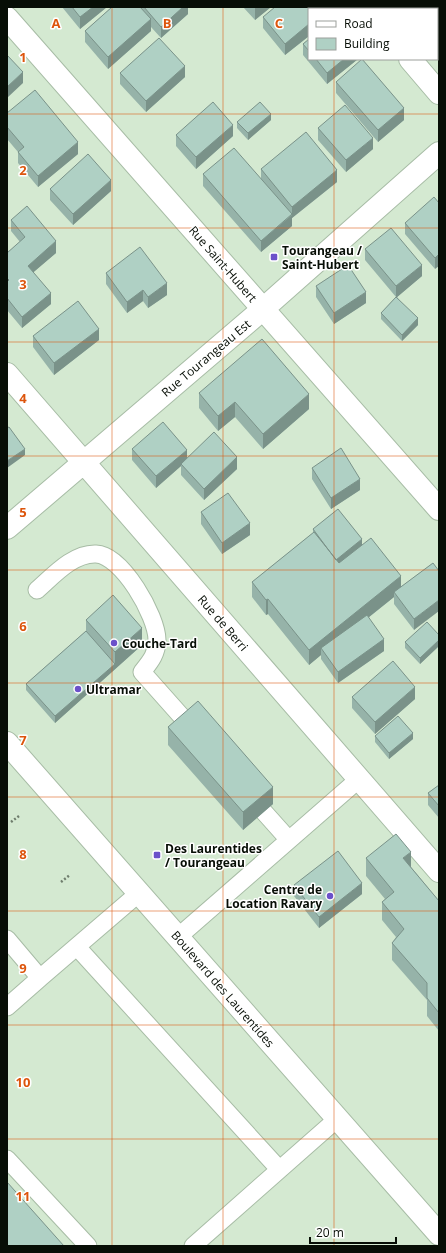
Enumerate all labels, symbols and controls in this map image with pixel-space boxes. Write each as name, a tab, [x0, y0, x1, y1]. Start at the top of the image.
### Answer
legend	[308, 8, 438, 60]
text: A	[52, 14, 61, 32]
text: B	[163, 14, 172, 32]
text: C	[275, 14, 283, 32]
text: Road	[344, 15, 373, 32]
text: Building	[344, 35, 390, 52]
text: 1	[19, 48, 27, 66]
text: 2	[19, 161, 27, 179]
street label: Rue Saint-Hubert	[185, 222, 261, 306]
place label: Tourangeau / Saint-Hubert	[282, 242, 362, 273]
marker: Tourangeau / Saint-Hubert	[269, 252, 279, 262]
text: 3	[19, 275, 27, 293]
street label: Rue Tourangeau Est	[158, 316, 254, 400]
text: 4	[19, 389, 27, 407]
text: 5	[19, 503, 27, 521]
street label: Rue de Berri	[194, 591, 252, 655]
text: 6	[19, 617, 27, 635]
place label: Couche-Tard	[122, 635, 197, 652]
marker: Couche-Tard	[109, 638, 119, 648]
place label: Ultramar	[86, 681, 142, 698]
marker: Ultramar	[73, 684, 83, 694]
text: 7	[19, 731, 27, 749]
place label: Des Laurentides / Tourangeau	[165, 840, 262, 871]
text: 8	[19, 845, 27, 863]
marker: Des Laurentides / Tourangeau	[152, 850, 162, 860]
place label: Centre de Location Ravary	[226, 881, 322, 912]
marker: Centre de Location Ravary	[325, 891, 335, 901]
street label: Boulevard des Laurentides	[168, 927, 279, 1051]
text: 9	[19, 959, 27, 977]
text: 10	[16, 1073, 30, 1091]
text: 11	[16, 1187, 30, 1205]
scale bar	[310, 1219, 396, 1245]
text: 20 m	[316, 1224, 344, 1241]

